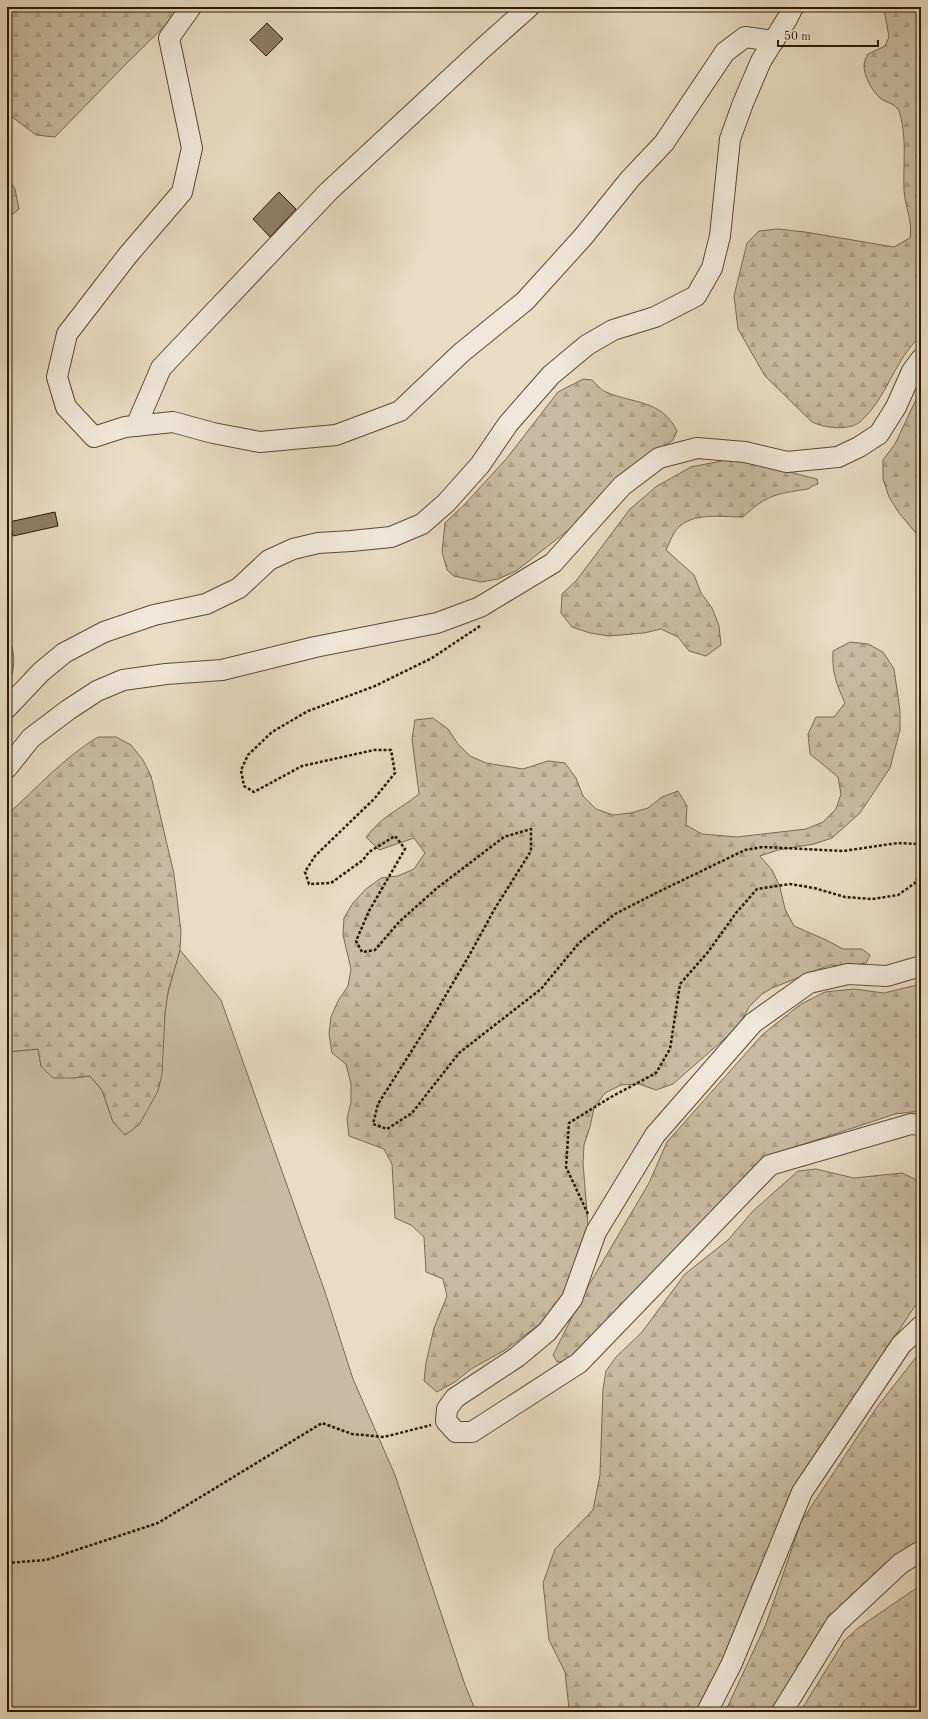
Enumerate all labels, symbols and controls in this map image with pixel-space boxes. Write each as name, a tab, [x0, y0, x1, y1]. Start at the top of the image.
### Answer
scale bar	[778, 22, 878, 48]
text: 50 m	[784, 30, 811, 43]

